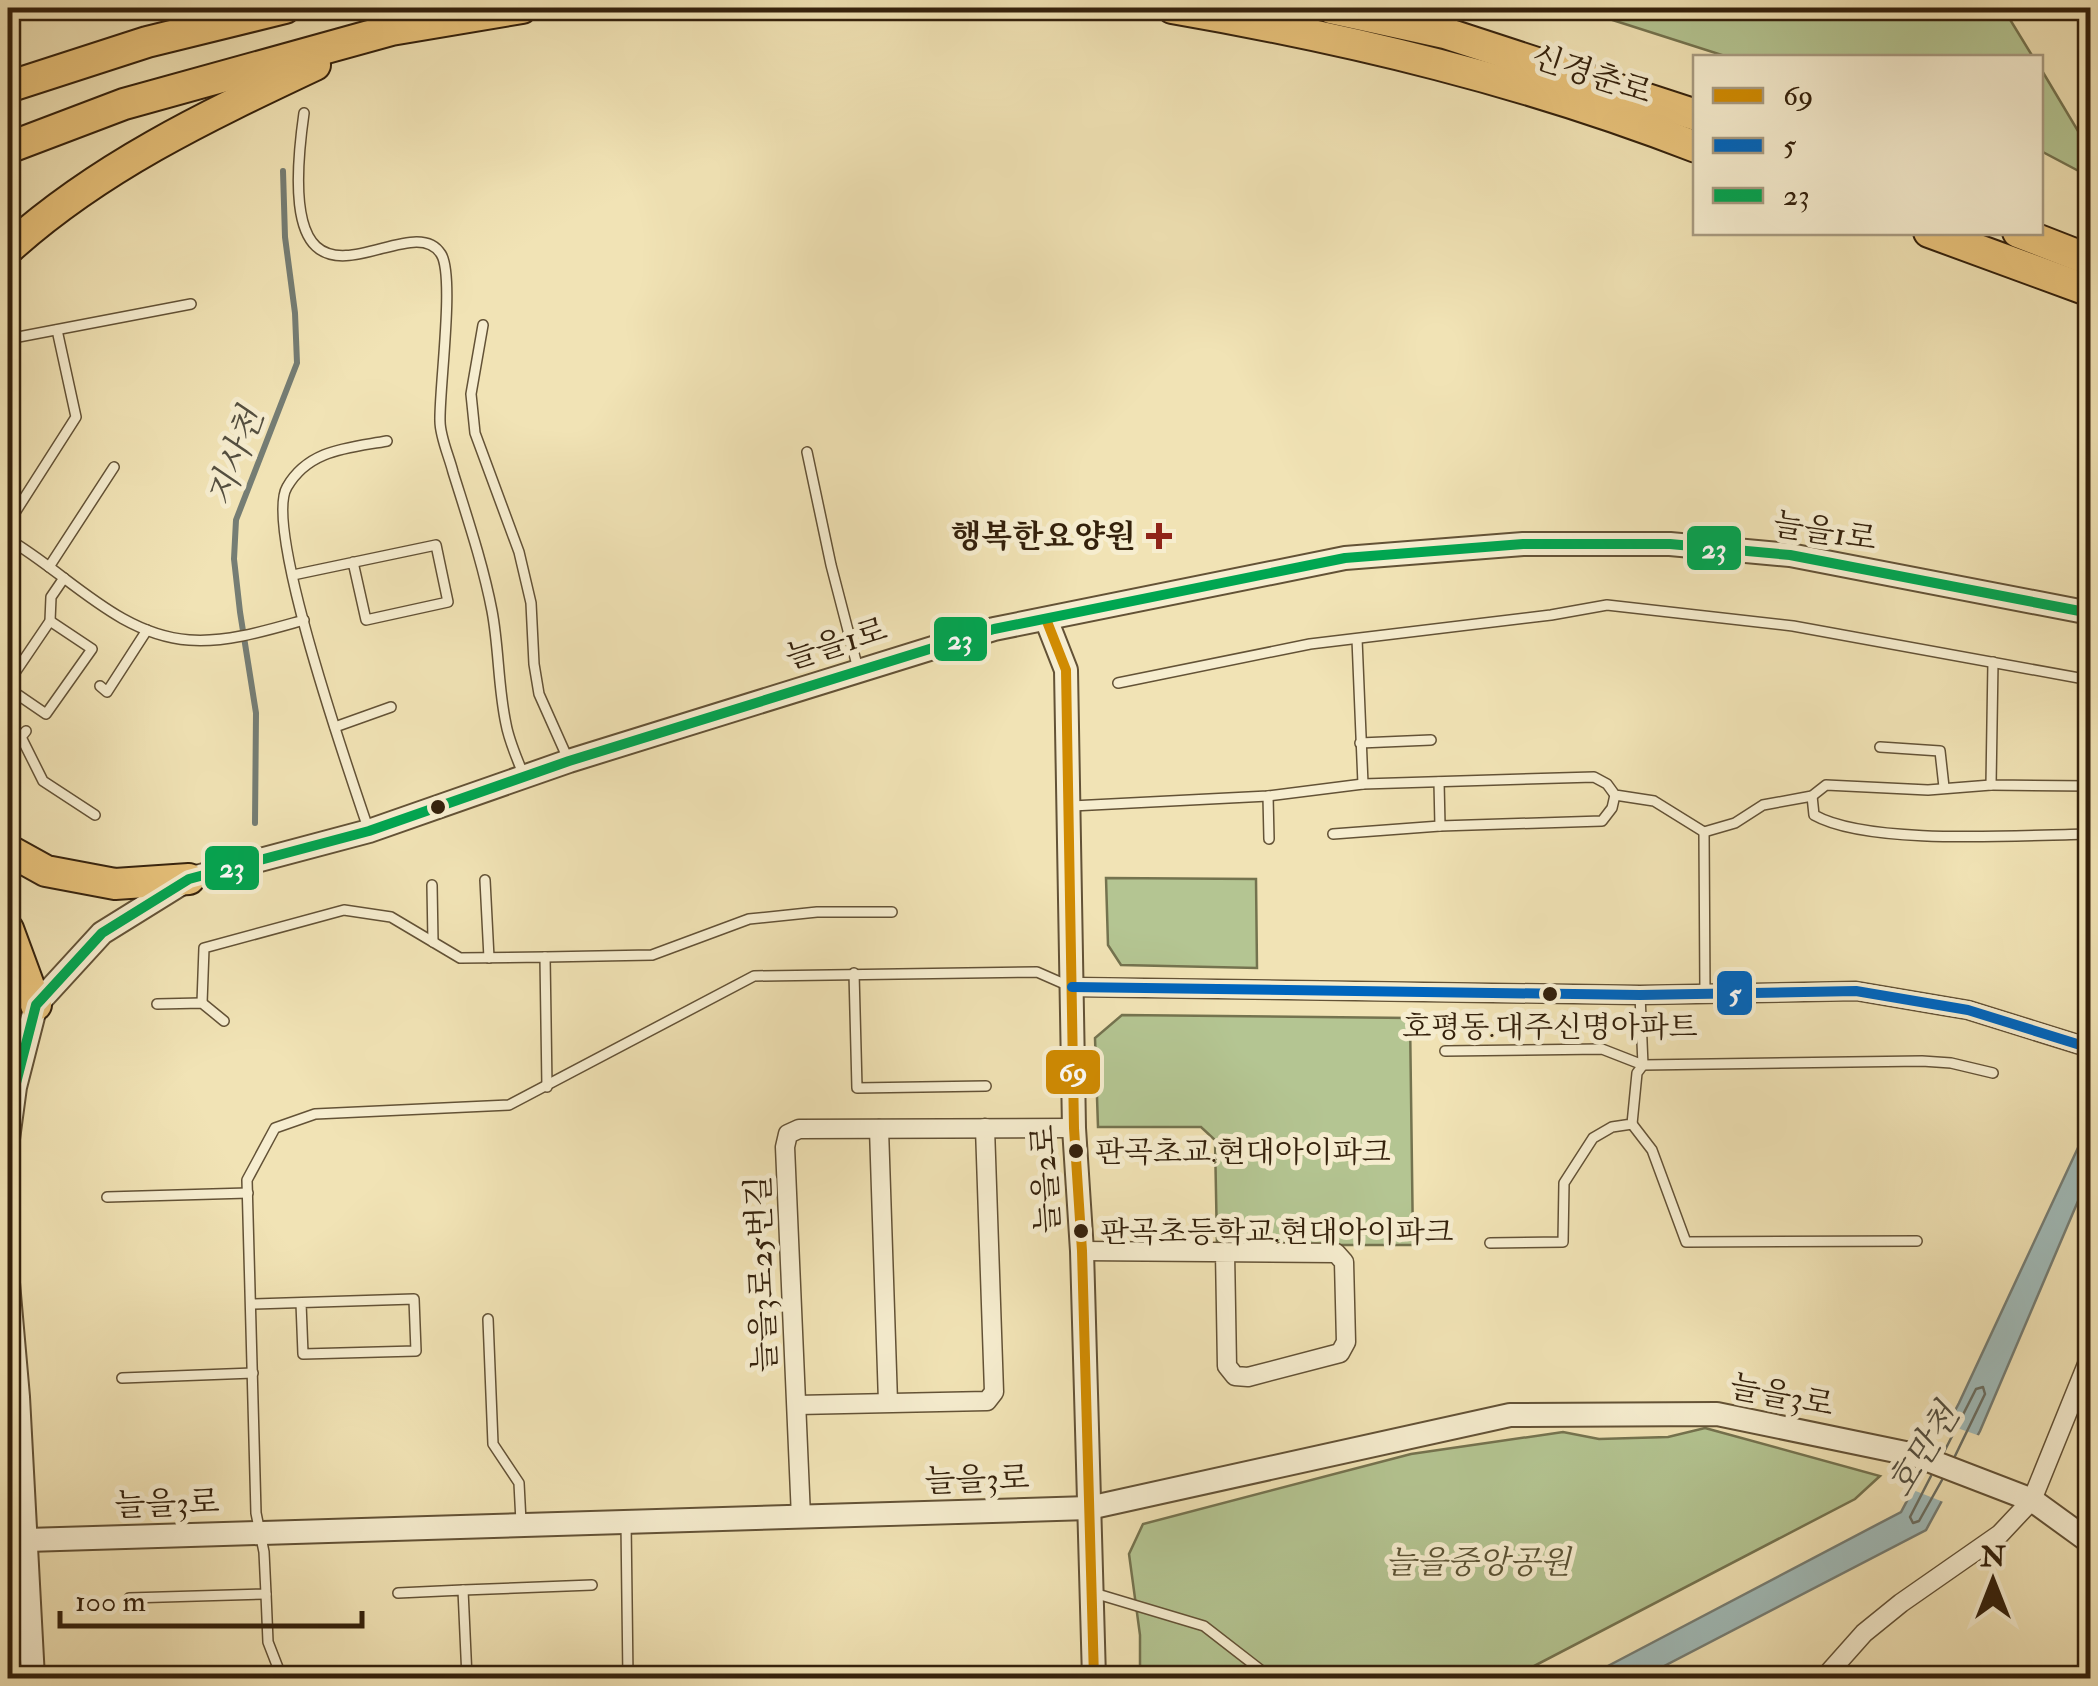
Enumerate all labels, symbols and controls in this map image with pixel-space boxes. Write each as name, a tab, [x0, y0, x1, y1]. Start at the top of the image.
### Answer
street label: 신경춘로	[1527, 37, 1657, 113]
legend	[1693, 55, 2043, 235]
text: 69	[1783, 77, 1813, 114]
text: 5	[1783, 127, 1797, 164]
text: 23	[1783, 177, 1810, 214]
water label: 지사천	[198, 400, 275, 513]
street label: 늘을1로	[1770, 504, 1879, 560]
place label: 행복한요양원	[951, 517, 1136, 557]
marker: 행복한요양원	[1146, 523, 1172, 549]
line badge: 23	[1685, 524, 1743, 572]
text: 23	[1702, 532, 1726, 567]
street label: 늘을1로	[781, 610, 892, 678]
line badge: 23	[932, 615, 989, 663]
text: 23	[948, 623, 972, 658]
unlabelled marker	[428, 797, 448, 817]
line badge: 23	[203, 844, 261, 892]
text: 23	[220, 851, 244, 886]
line badge: 5	[1715, 969, 1754, 1017]
text: 5	[1729, 977, 1742, 1012]
marker: 호평동.대주신명아파트	[1540, 984, 1560, 1004]
place label: 호평동.대주신명아파트	[1402, 1009, 1698, 1046]
line badge: 69	[1044, 1048, 1102, 1096]
text: 69	[1059, 1055, 1087, 1090]
street label: 늘을2로	[1023, 1123, 1069, 1234]
place label: 판곡초교.현대아이파크	[1095, 1134, 1391, 1171]
marker: 판곡초교.현대아이파크	[1066, 1141, 1086, 1161]
street label: 늘을3로25번길	[739, 1175, 785, 1373]
place label: 판곡초등학교.현대아이파크	[1100, 1214, 1454, 1251]
marker: 판곡초등학교.현대아이파크	[1071, 1221, 1091, 1241]
street label: 늘을3로	[1726, 1366, 1837, 1426]
water label: 호만천	[1878, 1394, 1971, 1505]
street label: 늘을3로	[924, 1458, 1030, 1502]
street label: 늘을3로	[114, 1482, 220, 1526]
north arrow	[1943, 1531, 2043, 1631]
text: N	[1979, 1540, 2006, 1575]
park label: 늘을중앙공원	[1385, 1543, 1573, 1583]
scale bar	[60, 1566, 362, 1628]
text: 100 m	[75, 1583, 146, 1620]

